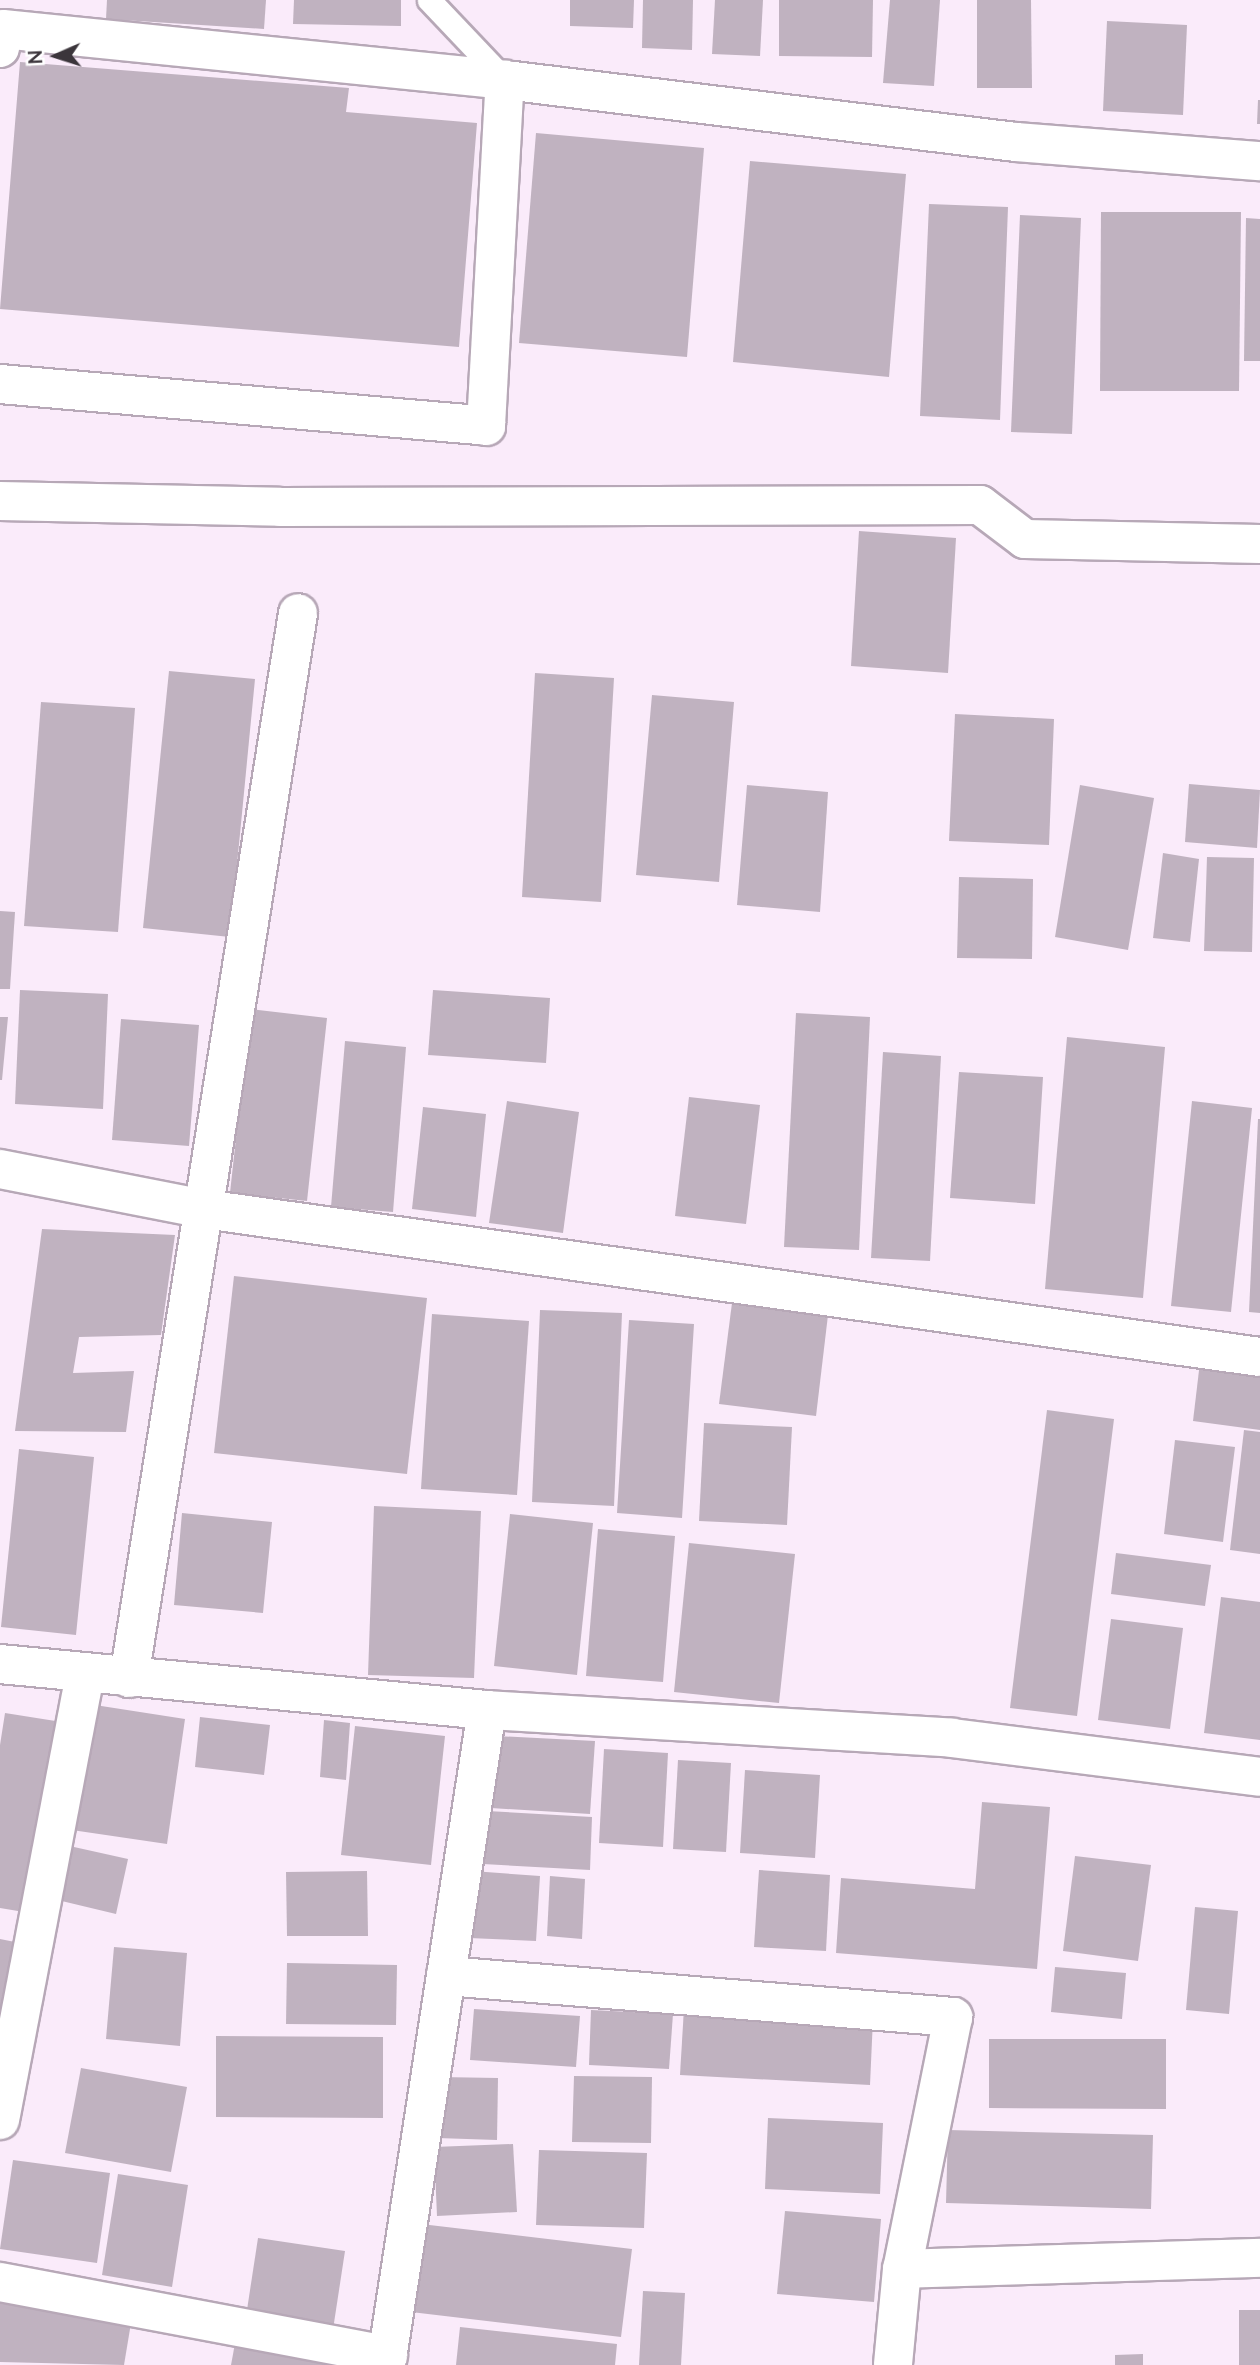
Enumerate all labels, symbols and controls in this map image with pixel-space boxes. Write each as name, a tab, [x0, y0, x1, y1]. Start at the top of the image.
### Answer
north arrow	[21, 21, 91, 91]
text: N	[23, 49, 47, 65]

